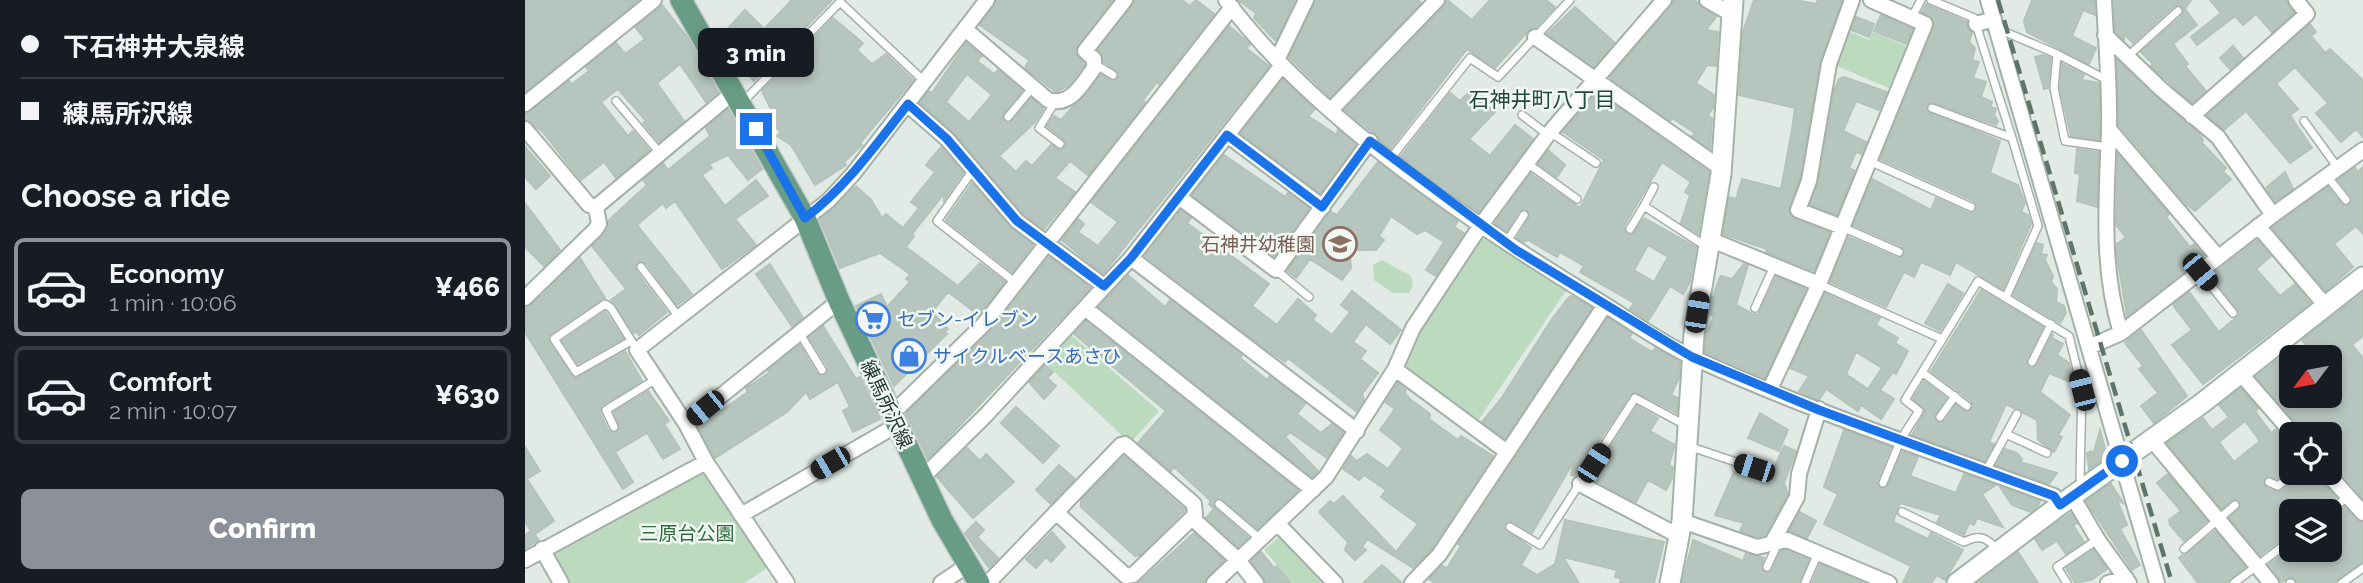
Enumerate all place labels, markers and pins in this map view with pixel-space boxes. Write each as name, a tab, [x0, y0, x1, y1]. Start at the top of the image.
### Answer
school or university icon: 石神井幼稚園	[1321, 225, 1359, 263]
place label: 石神井幼稚園	[1201, 233, 1315, 255]
supermarket icon: セブン-イレブン	[854, 300, 892, 338]
place label: セブン-イレブン	[897, 308, 1038, 330]
shop icon: サイクルベースあさひ	[890, 337, 928, 375]
place label: サイクルベースあさひ	[933, 345, 1121, 367]

